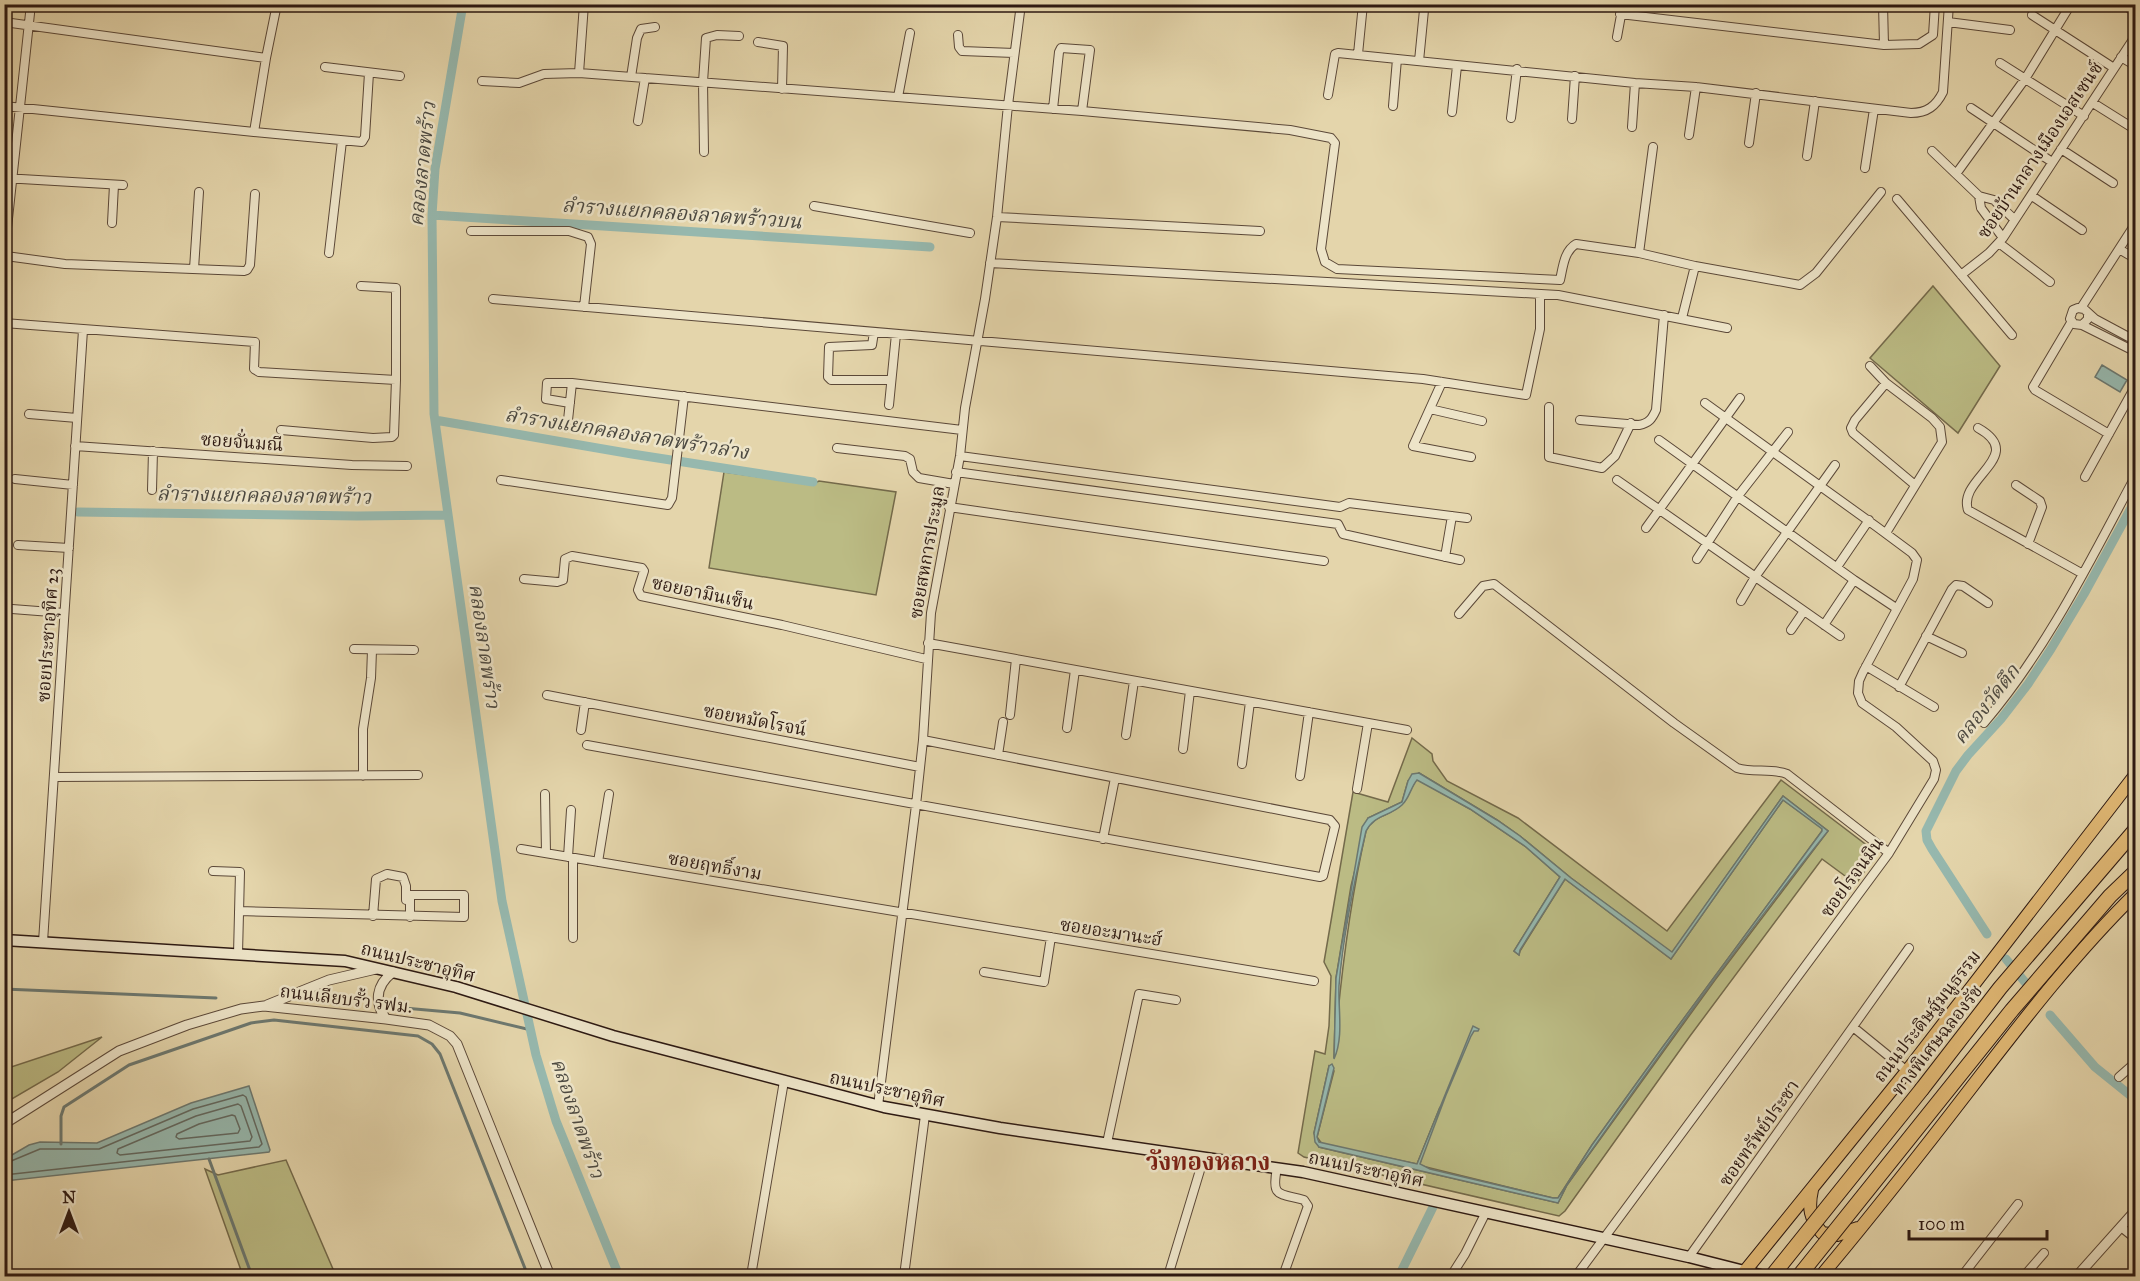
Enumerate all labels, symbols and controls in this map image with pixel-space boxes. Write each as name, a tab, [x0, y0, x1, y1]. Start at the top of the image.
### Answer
street label: ซอยบ้านกลางเมืองเอสเซนซ์	[1973, 57, 2107, 243]
water label: คลองลาดพร้าว	[404, 100, 441, 228]
water label: ลำรางแยกคลองลาดพร้าวบน	[561, 193, 803, 233]
water label: ลำรางแยกคลองลาดพร้าวล่าง	[504, 402, 751, 464]
street label: ซอยจั่นมณี	[200, 425, 284, 456]
water label: ลำรางแยกคลองลาดพร้าว	[157, 481, 372, 509]
street label: ซอยสหการประมูล	[904, 484, 950, 620]
street label: ซอยประชาอุทิศ 23	[32, 567, 65, 703]
street label: ซอยอามินเซ็น	[650, 571, 756, 615]
water label: คลองลาดพร้าว	[464, 582, 506, 710]
water label: คลองวัดตึก	[1947, 659, 2025, 749]
street label: ซอยหมัดโรจน์	[702, 697, 809, 741]
street label: ซอยโรจนมิน	[1814, 831, 1889, 921]
street label: ซอยฤทธิ์งาม	[666, 844, 764, 885]
street label: ซอยอะมานะฮ์	[1058, 913, 1164, 951]
street label: ถนนประชาอุทิศ	[358, 937, 478, 988]
street label: ถนนประดิษฐ์มนูธรรม	[1869, 946, 1985, 1086]
street label: ถนนเลียบรั้ว รฟม.	[279, 977, 414, 1018]
street label: ทางพิเศษฉลองรัช	[1887, 980, 1987, 1100]
water label: คลองลาดพร้าว	[546, 1055, 610, 1182]
street label: ถนนประชาอุทิศ	[827, 1066, 947, 1113]
street label: ซอยทรัพย์ประชา	[1714, 1076, 1804, 1190]
street label: ถนนประชาอุทิศ	[1306, 1146, 1426, 1193]
district label: วังทองหลาง	[1146, 1147, 1270, 1177]
north arrow	[39, 1182, 99, 1242]
text: N	[62, 1188, 76, 1207]
scale bar	[1909, 1203, 2047, 1241]
text: 100 m	[1918, 1213, 1965, 1235]

